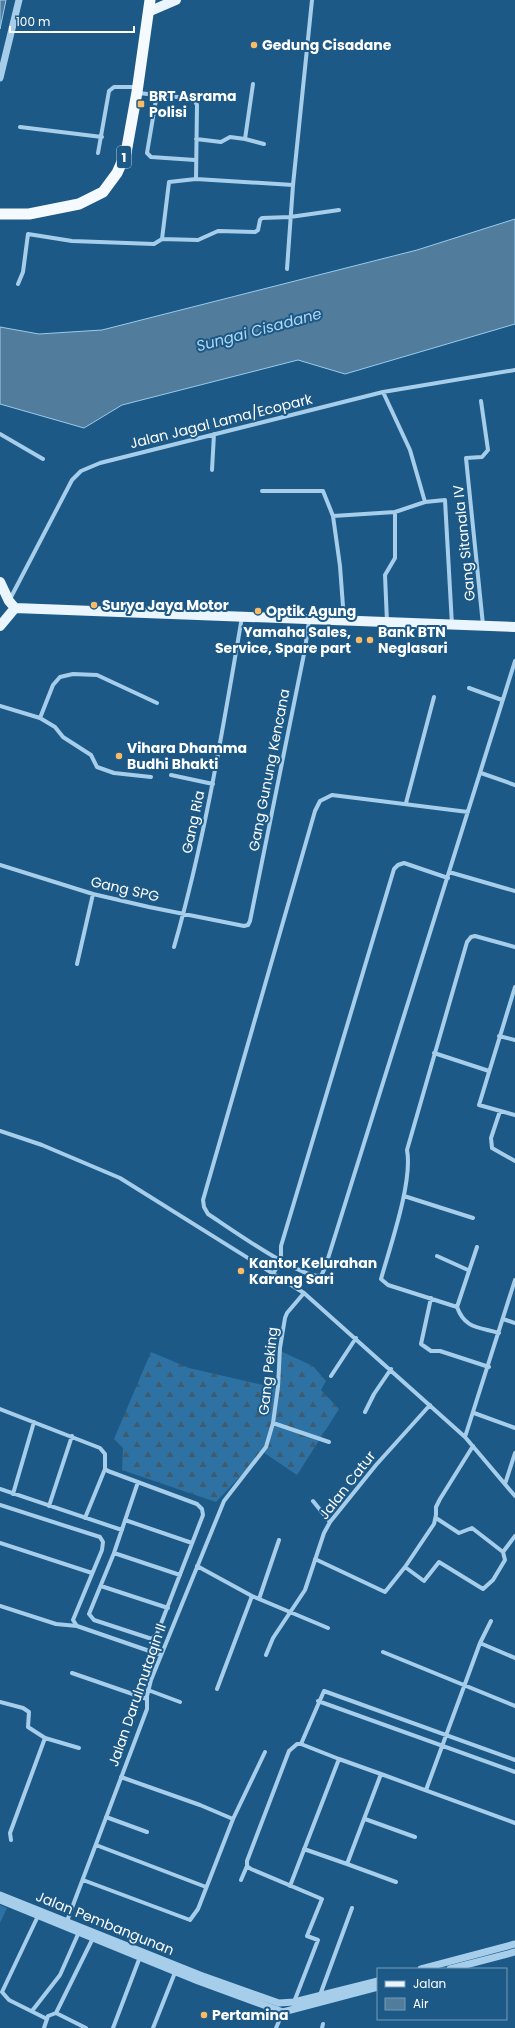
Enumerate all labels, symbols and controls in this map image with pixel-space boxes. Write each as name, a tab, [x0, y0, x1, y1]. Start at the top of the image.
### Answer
scale bar	[10, 8, 134, 34]
text: 100 m	[16, 13, 50, 30]
place label: Gedung Cisadane	[262, 35, 392, 55]
marker: Gedung Cisadane	[249, 40, 259, 50]
place label: BRT Asrama Polisi	[149, 86, 237, 122]
marker: BRT Asrama Polisi	[136, 99, 146, 109]
road number: 1	[117, 146, 131, 168]
water label: Sungai Cisadane	[194, 303, 324, 356]
street label: Jalan Jagal Lama/Ecopark	[128, 388, 315, 453]
street label: Gang Sitanala IV	[448, 483, 480, 602]
place label: Surya Jaya Motor	[102, 595, 229, 615]
marker: Surya Jaya Motor	[89, 600, 99, 610]
place label: Optik Agung	[266, 601, 356, 621]
marker: Optik Agung	[253, 606, 263, 616]
place label: Yamaha Sales, Service, Spare part	[215, 622, 351, 658]
place label: Bank BTN Neglasari	[378, 622, 448, 658]
marker: Yamaha Sales, Service, Spare part	[354, 635, 364, 645]
marker: Bank BTN Neglasari	[365, 635, 375, 645]
street label: Gang Gunung Kencana	[243, 687, 295, 853]
place label: Vihara Dhamma Budhi Bhakti	[127, 738, 247, 774]
marker: Vihara Dhamma Budhi Bhakti	[114, 751, 124, 761]
street label: Gang Ria	[177, 789, 209, 855]
street label: Gang SPG	[89, 871, 161, 907]
place label: Kantor Kelurahan Karang Sari	[249, 1253, 377, 1289]
marker: Kantor Kelurahan Karang Sari	[236, 1266, 246, 1276]
street label: Gang Peking	[253, 1326, 283, 1416]
street label: Jalan Catur	[314, 1447, 380, 1523]
street label: Jalan Darulmutaqin II	[103, 1621, 171, 1769]
street label: Jalan Pembangunan	[33, 1886, 177, 1960]
legend	[377, 1968, 507, 2020]
text: Jalan	[413, 1975, 446, 1992]
text: Air	[413, 1995, 429, 2012]
place label: Pertamina	[212, 2005, 288, 2025]
marker: Pertamina	[199, 2010, 209, 2020]

